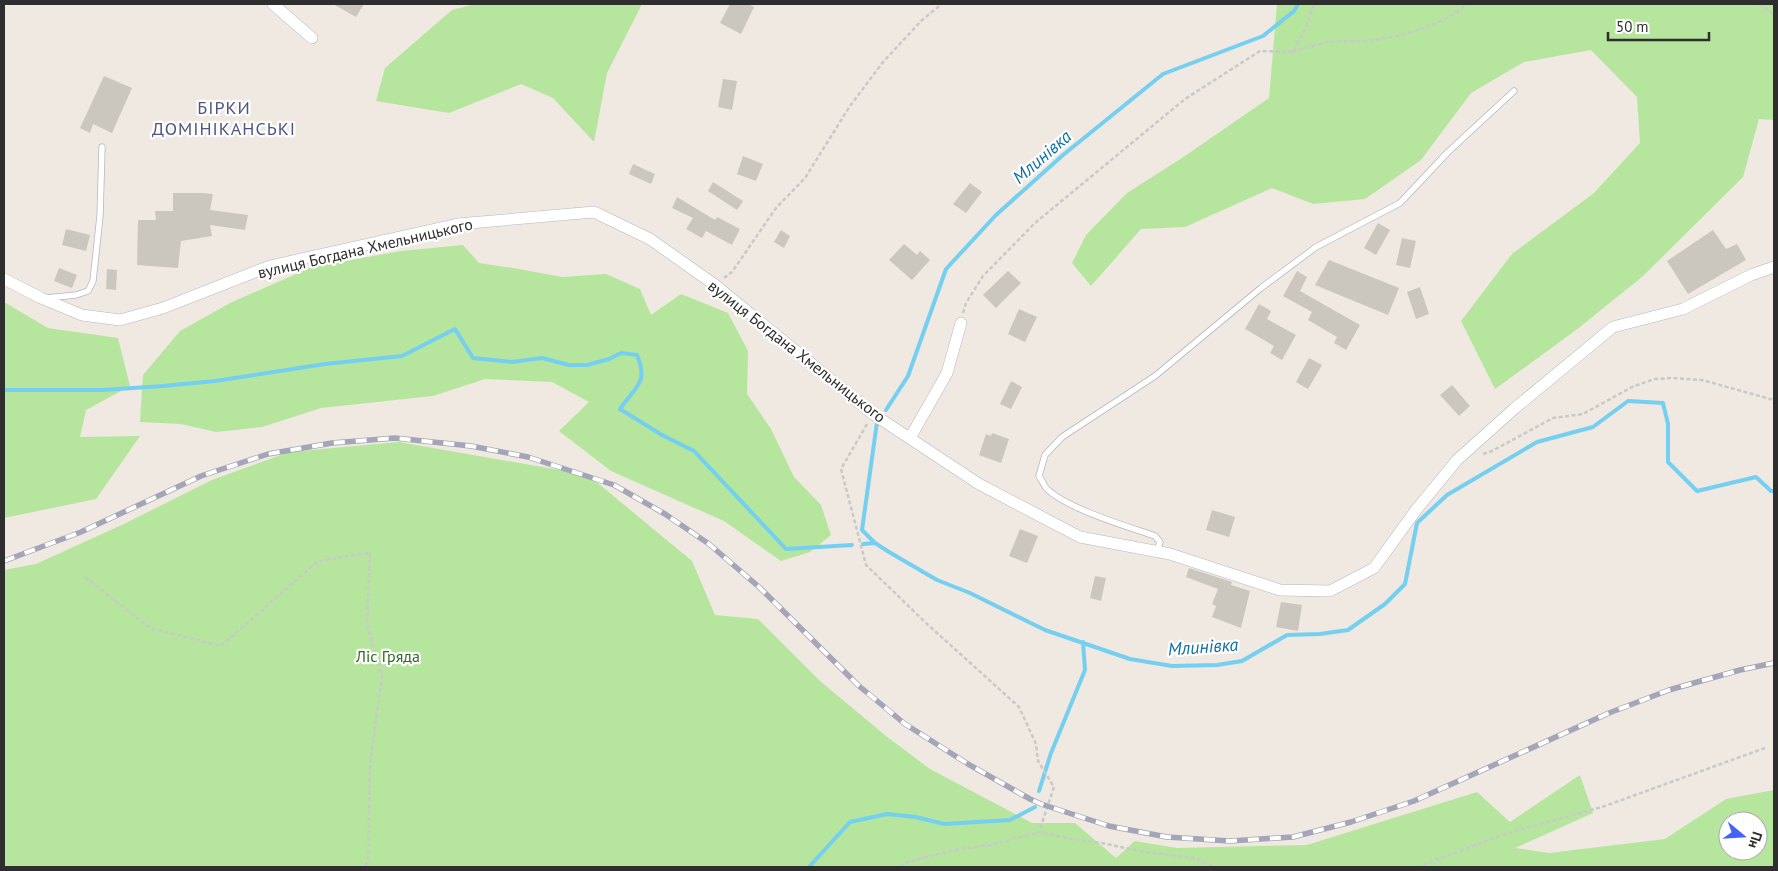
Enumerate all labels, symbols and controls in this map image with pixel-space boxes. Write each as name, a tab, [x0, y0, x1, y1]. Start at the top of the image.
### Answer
scale bar	[1608, 10, 1709, 42]
text: 50 m	[1616, 17, 1649, 36]
district label: БІРКИ ДОМІНІКАНСЬКІ	[152, 96, 296, 140]
water label: Млинівка	[1008, 125, 1076, 188]
street label: вулиця Богдана Хмельницького	[256, 214, 474, 282]
street label: вулиця Богдана Хмельницького	[704, 275, 890, 427]
water label: Млинівка	[1167, 633, 1239, 660]
park label: Ліс Гряда	[355, 646, 420, 666]
north arrow	[1718, 811, 1768, 861]
text: Пн	[1744, 829, 1766, 851]

